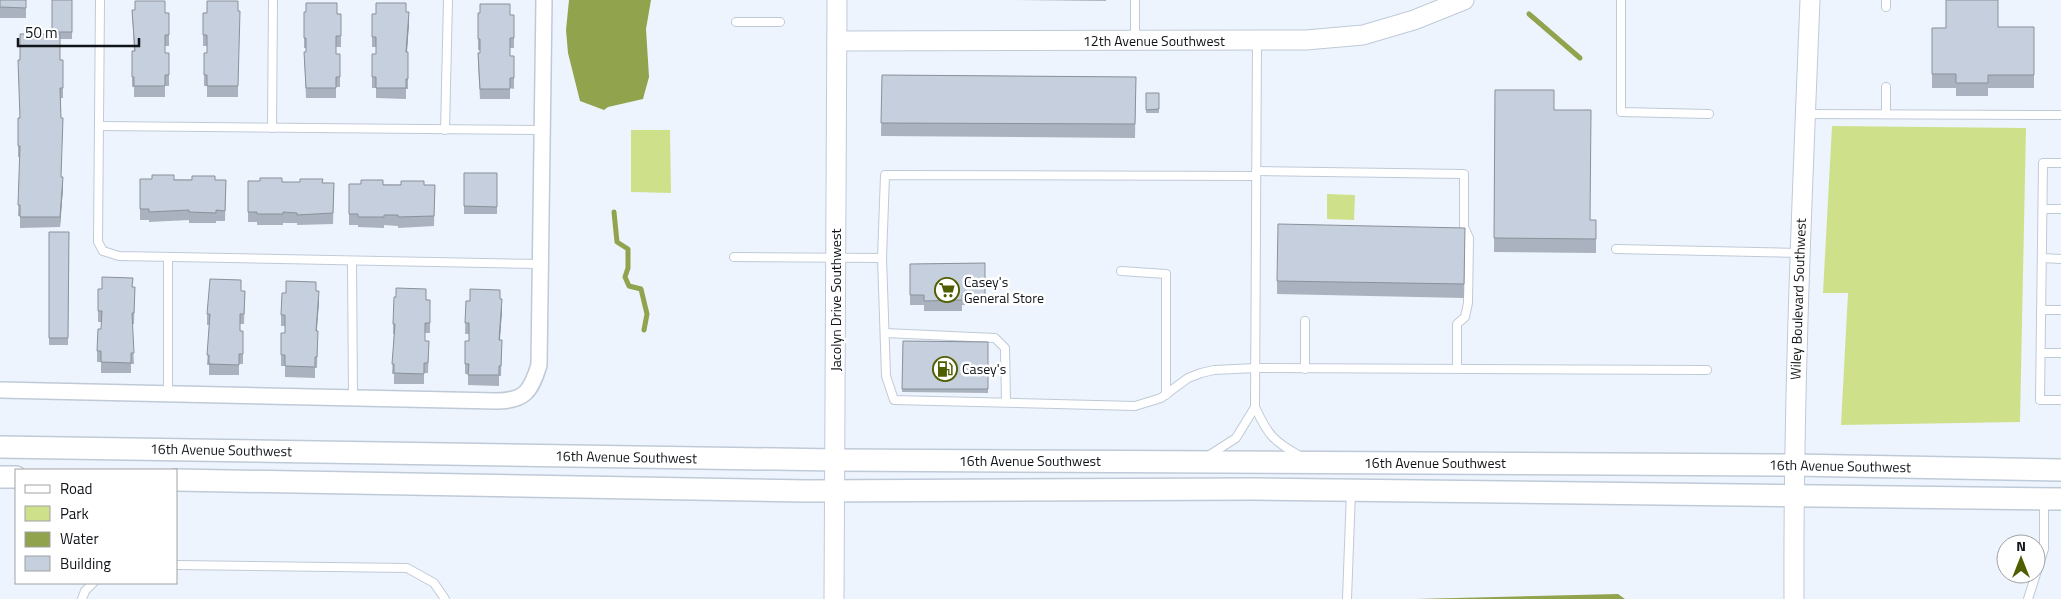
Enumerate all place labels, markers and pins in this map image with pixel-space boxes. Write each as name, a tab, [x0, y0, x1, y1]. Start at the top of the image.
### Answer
place label: Casey's General Store	[964, 271, 1044, 308]
supermarket icon: Casey's General Store	[934, 277, 960, 303]
fuel station icon: Casey's	[932, 356, 958, 382]
place label: Casey's	[962, 358, 1006, 379]

